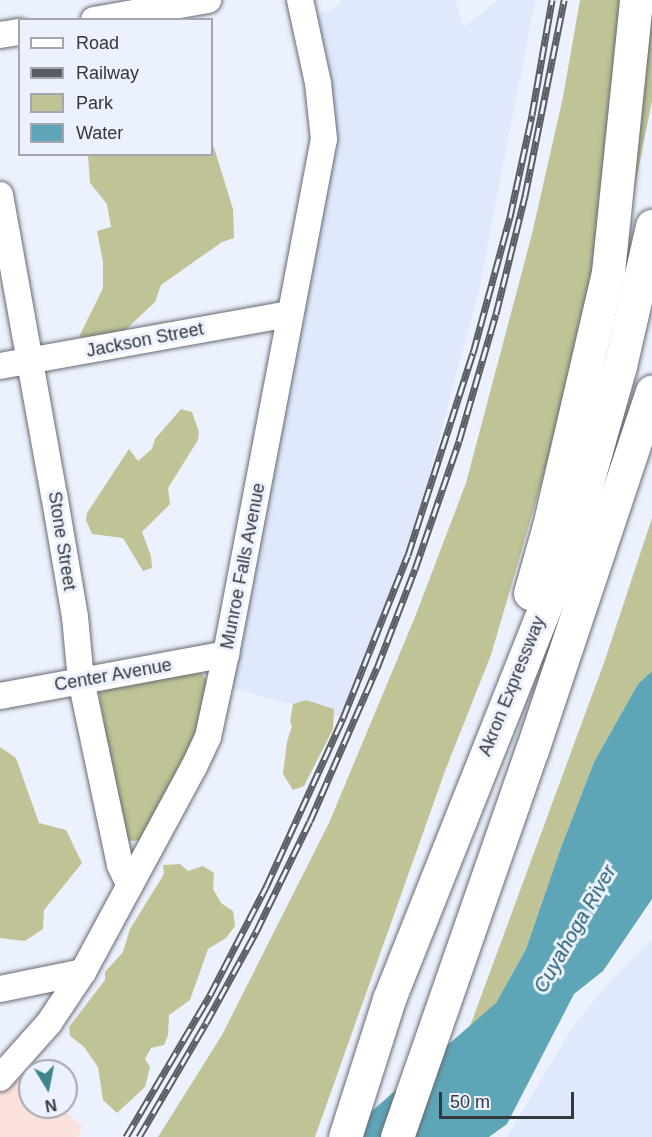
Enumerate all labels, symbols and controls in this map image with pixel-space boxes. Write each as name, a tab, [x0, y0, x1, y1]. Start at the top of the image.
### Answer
legend	[18, 18, 213, 156]
text: Road	[76, 33, 119, 53]
text: Railway	[76, 63, 139, 83]
text: Park	[76, 93, 113, 113]
text: Water	[76, 123, 123, 143]
street label: Jackson Street	[85, 318, 205, 362]
street label: Munroe Falls Avenue	[216, 481, 270, 651]
street label: Stone Street	[44, 490, 80, 592]
street label: Akron Expressway	[474, 613, 550, 759]
street label: Center Avenue	[52, 654, 174, 696]
water label: Cuyahoga River	[529, 861, 621, 997]
north arrow	[18, 1059, 78, 1119]
scale bar	[442, 1080, 577, 1118]
text: 50 m	[450, 1092, 490, 1112]
text: N	[44, 1096, 58, 1115]

